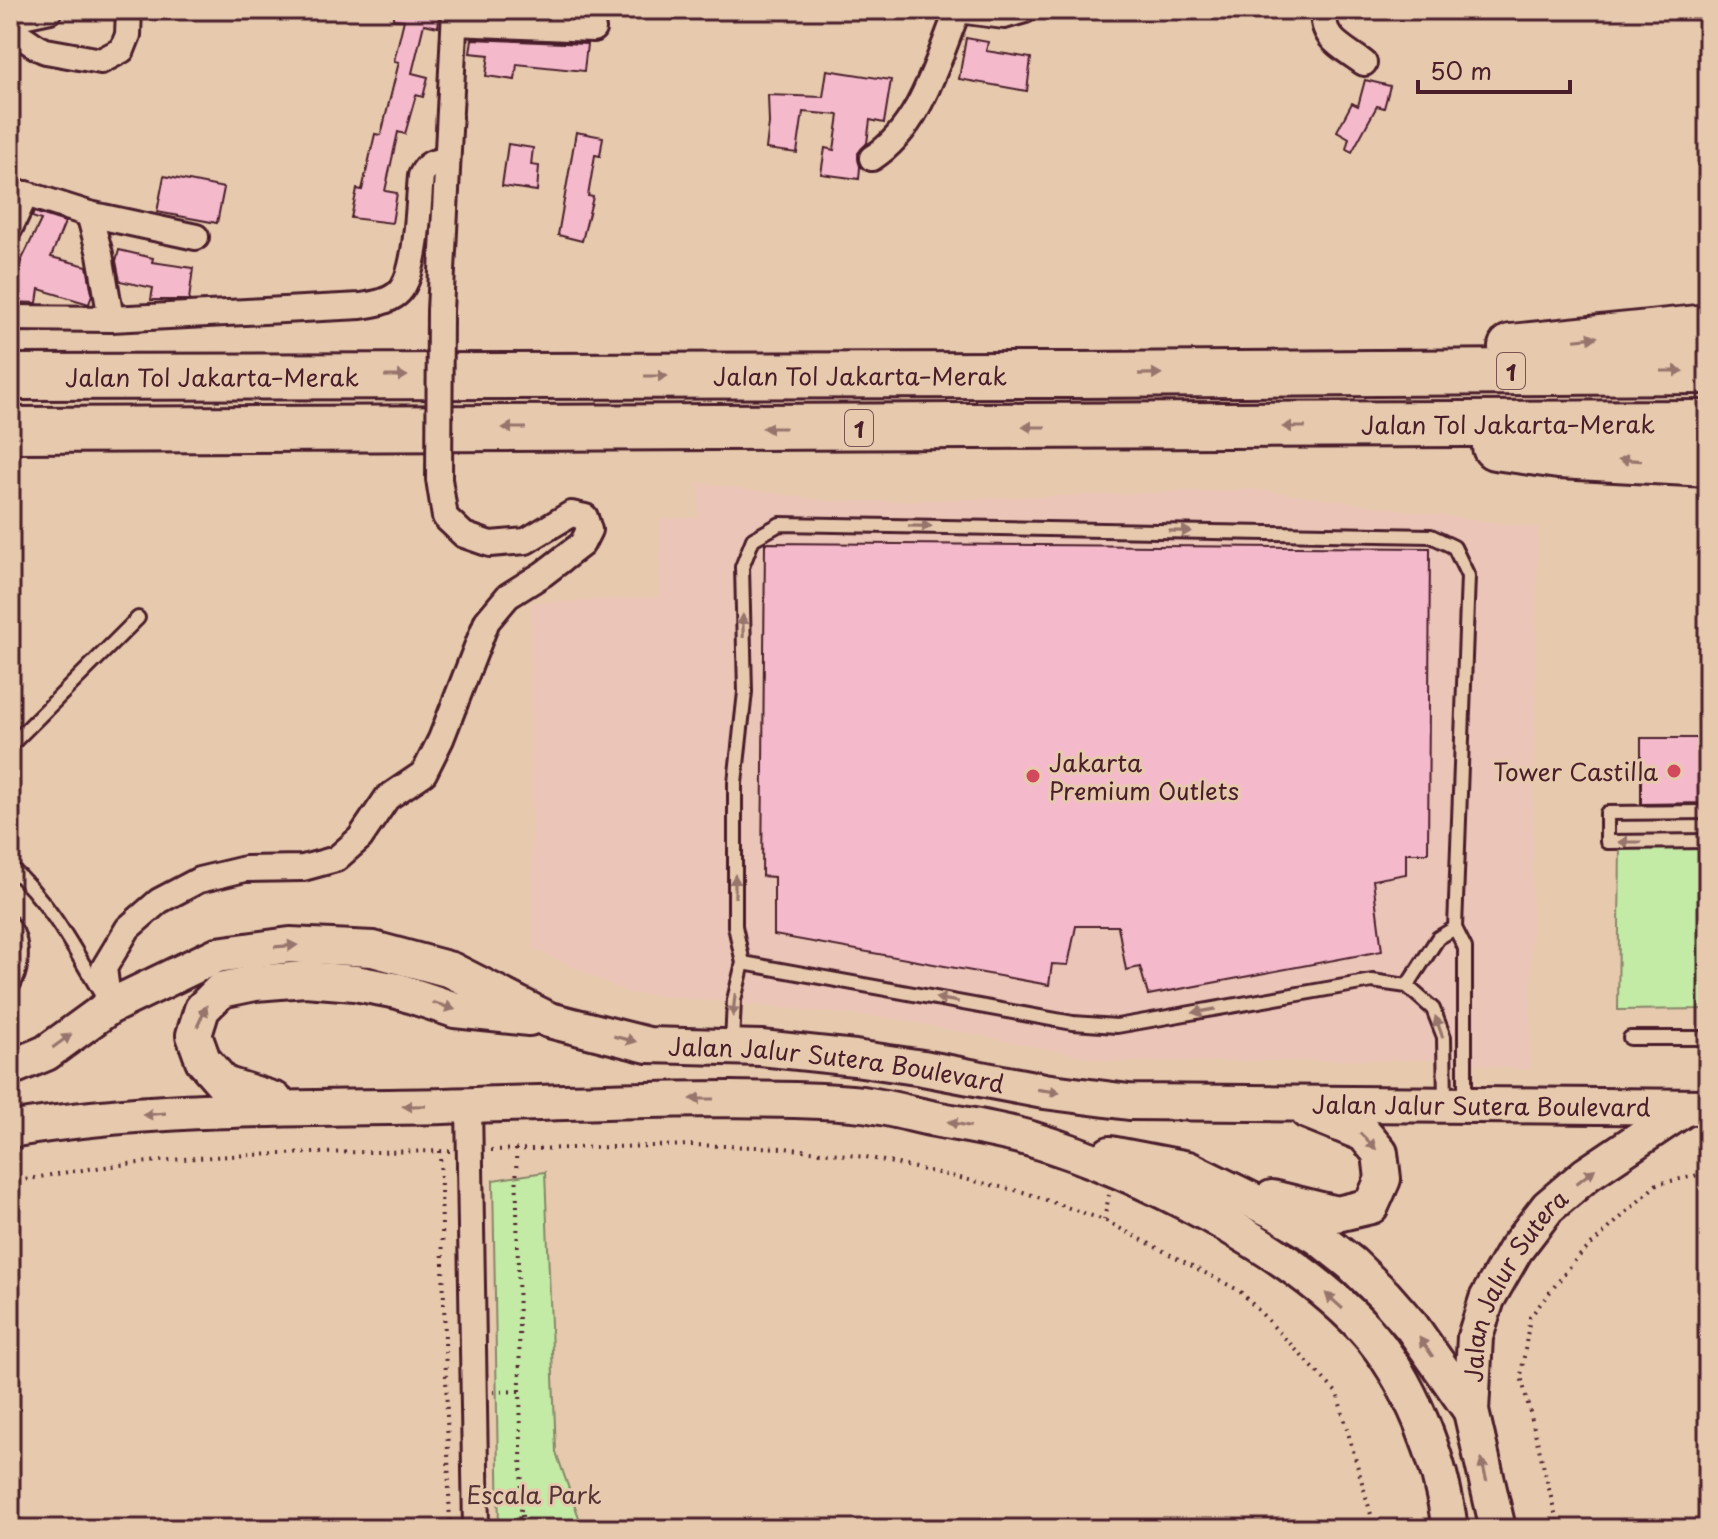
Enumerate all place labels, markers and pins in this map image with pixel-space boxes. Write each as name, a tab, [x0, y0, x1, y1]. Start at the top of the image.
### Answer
place label: Jakarta Premium Outlets	[1049, 744, 1239, 808]
place label: Tower Castilla	[1493, 753, 1658, 789]
marker: Tower Castilla	[1665, 762, 1683, 780]
marker: Jakarta Premium Outlets	[1024, 767, 1042, 785]

